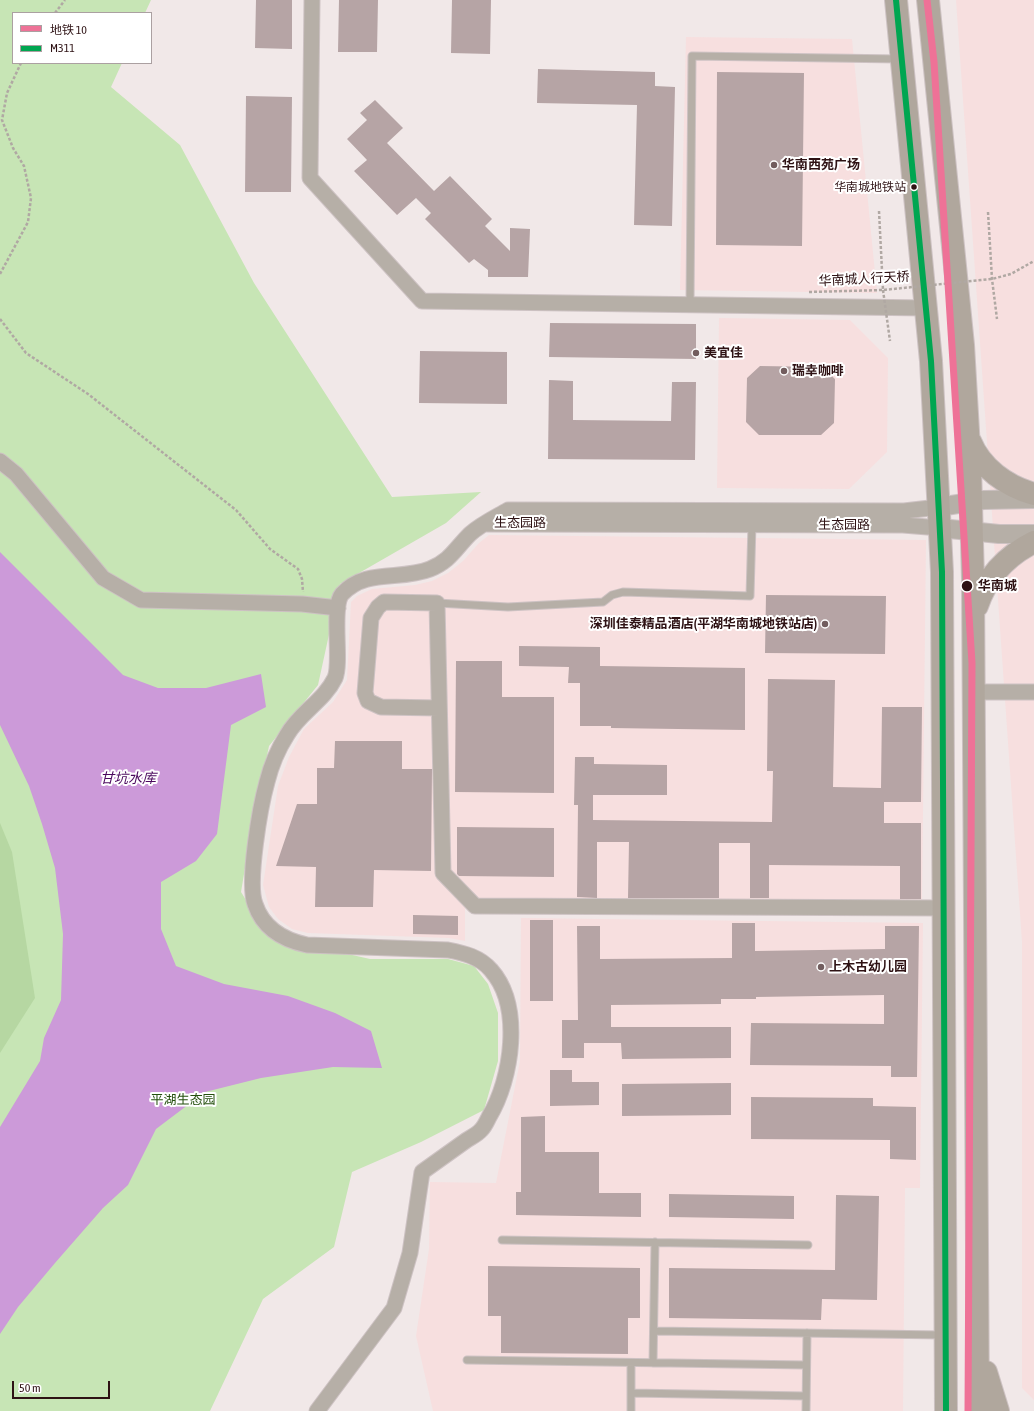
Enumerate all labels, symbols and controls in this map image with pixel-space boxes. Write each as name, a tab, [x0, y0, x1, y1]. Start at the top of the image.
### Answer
legend	[12, 12, 152, 64]
text: 地铁 10	[50, 23, 87, 37]
text: M311	[50, 41, 75, 55]
place label: 华南西苑广场	[782, 157, 860, 173]
marker: 华南西苑广场	[769, 160, 779, 170]
place label: 华南城地铁站	[834, 180, 906, 194]
marker: 华南城地铁站	[909, 182, 919, 192]
street label: 华南城人行天桥	[818, 269, 910, 289]
place label: 美宜佳	[704, 345, 743, 361]
marker: 美宜佳	[691, 348, 701, 358]
place label: 瑞幸咖啡	[792, 363, 844, 379]
marker: 瑞幸咖啡	[779, 366, 789, 376]
street label: 生态园路	[494, 515, 546, 531]
street label: 生态园路	[818, 517, 870, 533]
place label: 华南城	[978, 578, 1017, 594]
marker: 华南城	[960, 579, 974, 593]
place label: 深圳佳泰精品酒店(平湖华南城地铁站店)	[590, 616, 817, 632]
marker: 深圳佳泰精品酒店(平湖华南城地铁站店)	[820, 619, 830, 629]
water label: 甘坑水库	[100, 771, 156, 787]
place label: 上木古幼儿园	[829, 959, 907, 975]
marker: 上木古幼儿园	[816, 962, 826, 972]
park label: 平湖生态园	[151, 1092, 215, 1108]
scale bar	[14, 1373, 112, 1399]
text: 50 m	[19, 1381, 41, 1395]

